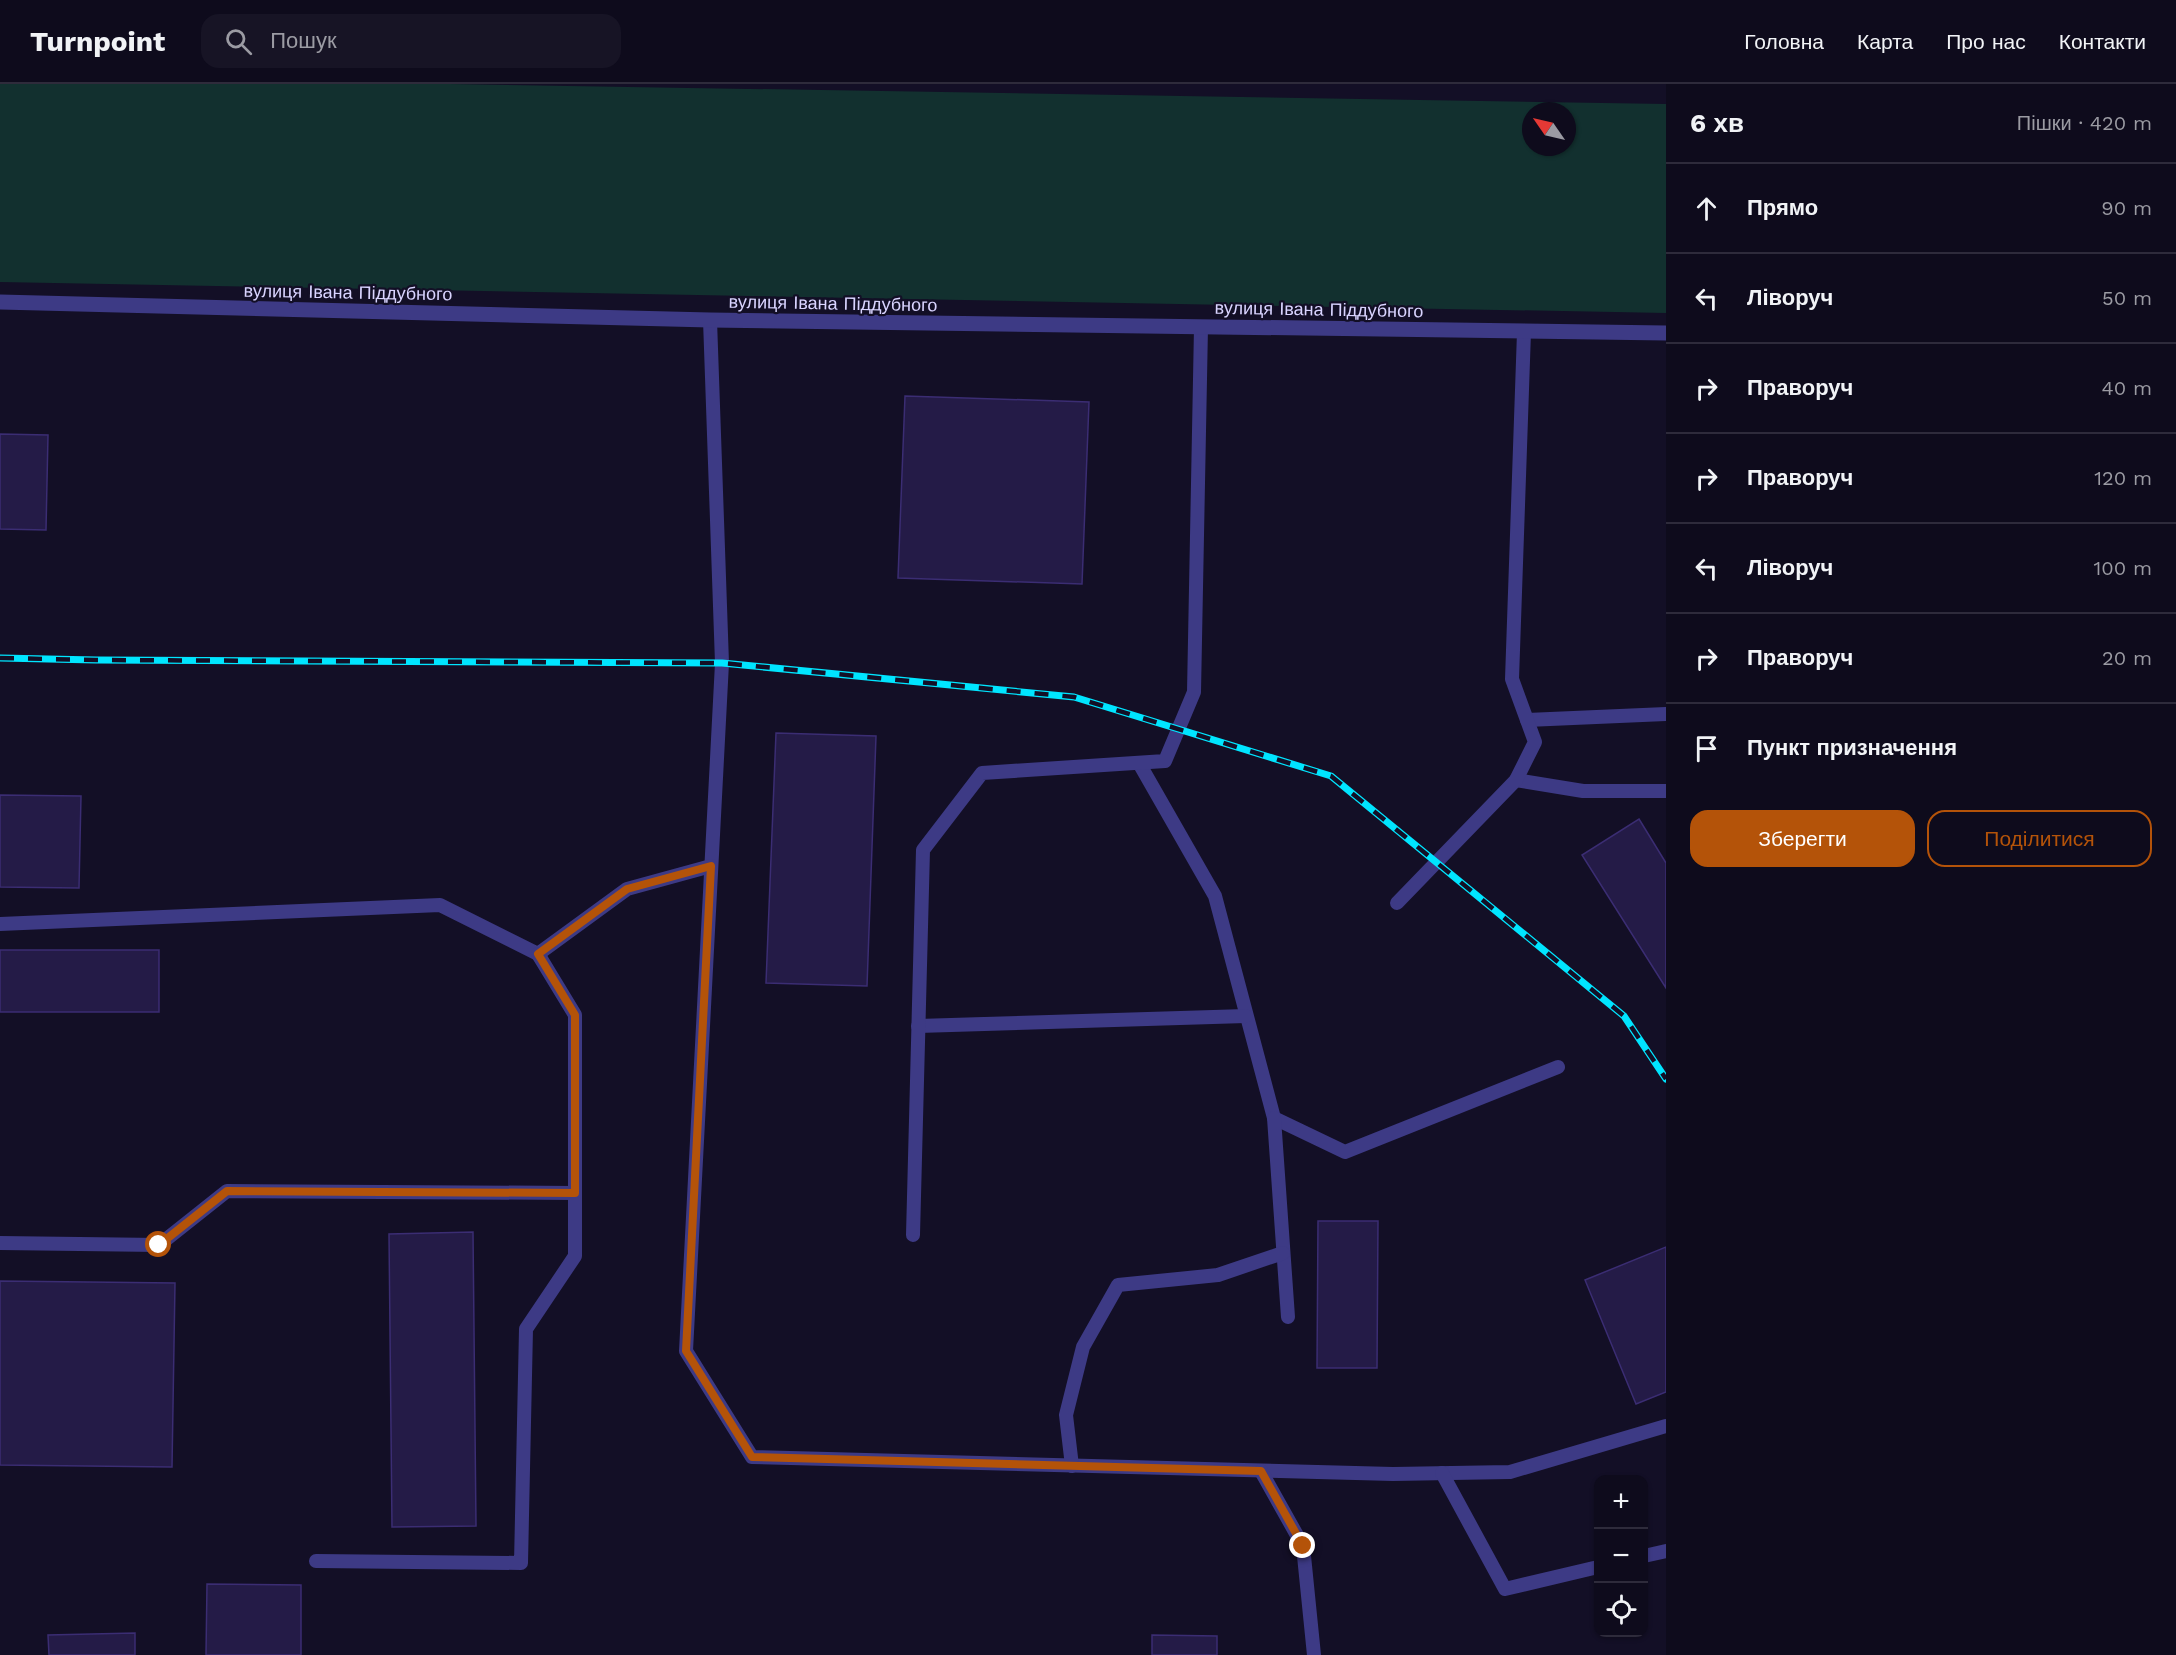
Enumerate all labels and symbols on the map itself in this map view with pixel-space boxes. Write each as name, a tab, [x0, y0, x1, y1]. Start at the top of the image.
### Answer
north arrow	[1522, 102, 1576, 156]
street label: вулиця Івана Піддубного	[244, 280, 452, 304]
street label: вулиця Івана Піддубного	[729, 291, 937, 315]
street label: вулиця Івана Піддубного	[1215, 297, 1423, 321]
route start	[145, 1231, 171, 1257]
route end	[1289, 1532, 1315, 1558]

